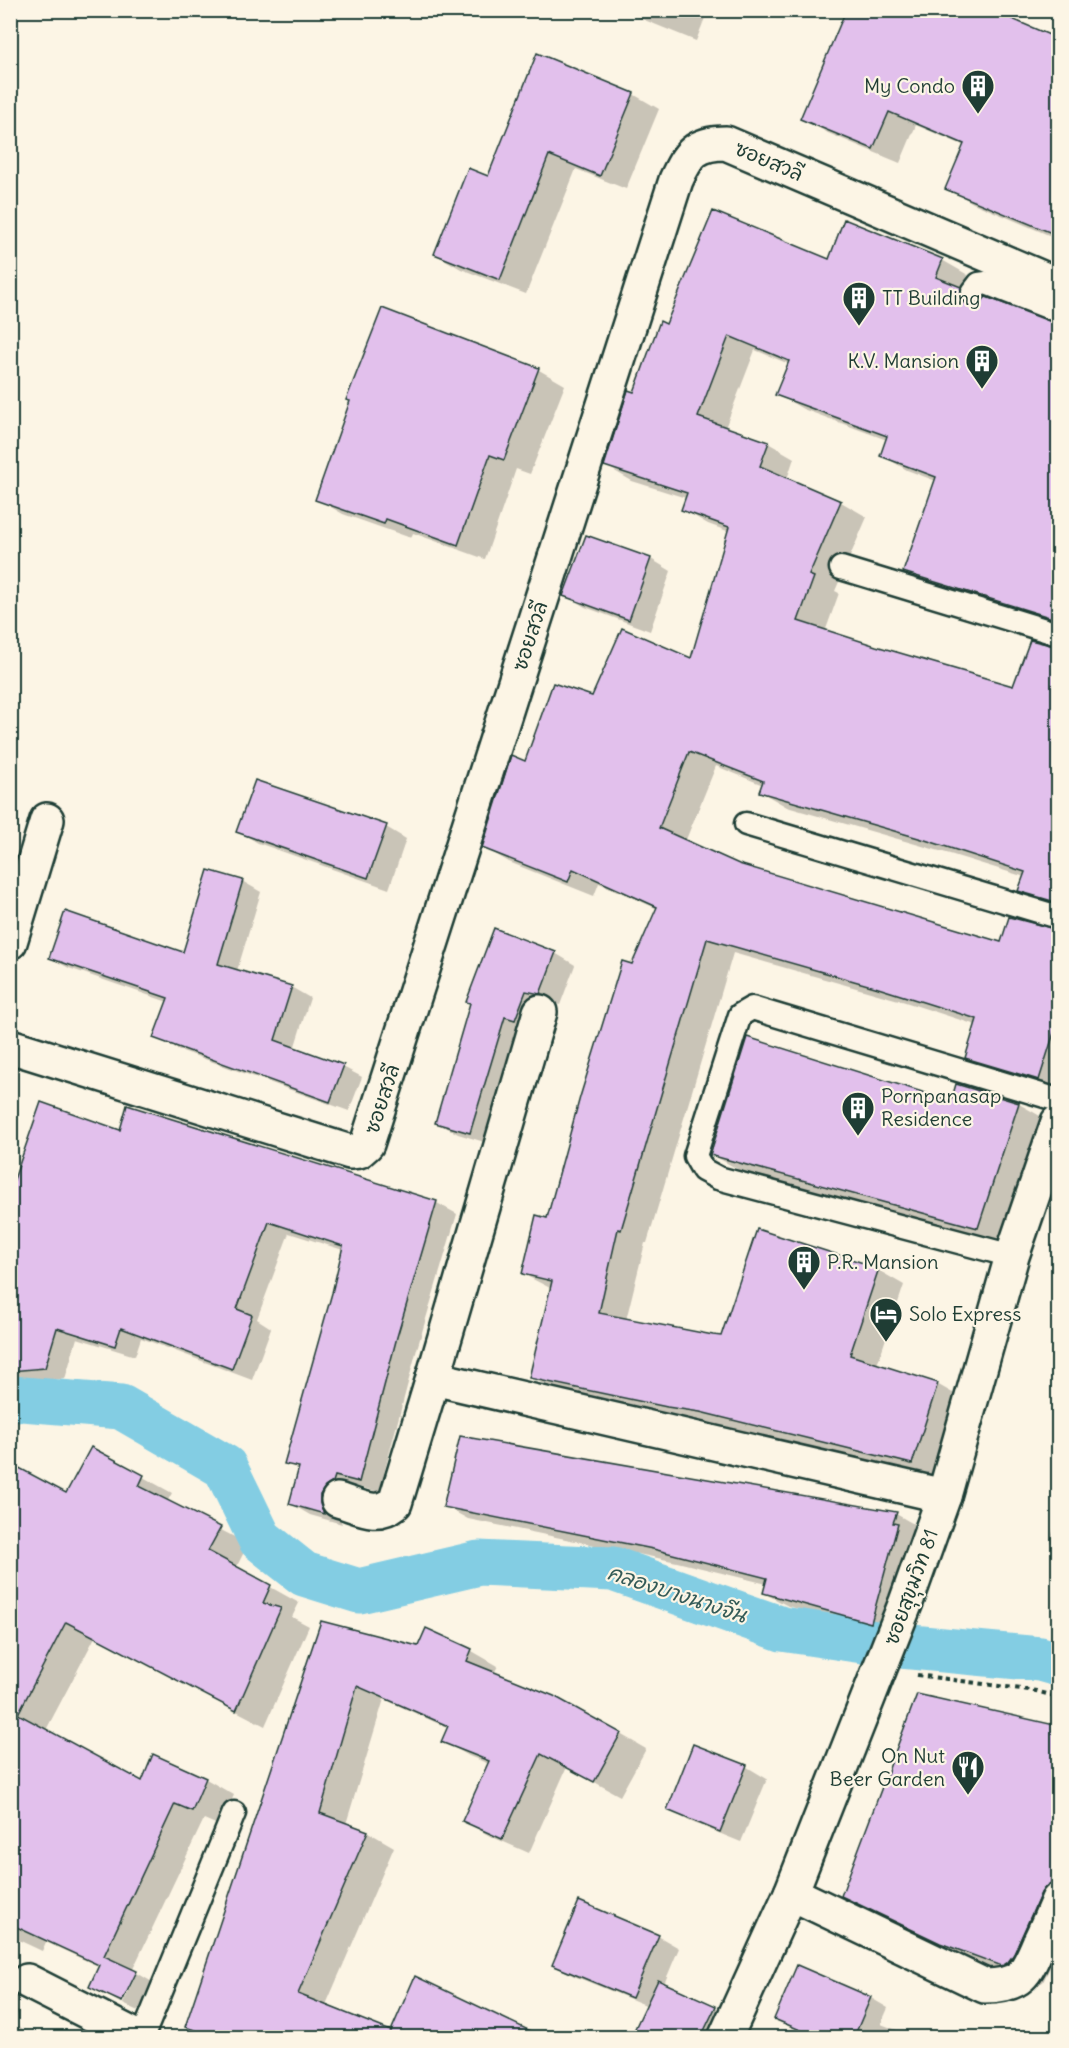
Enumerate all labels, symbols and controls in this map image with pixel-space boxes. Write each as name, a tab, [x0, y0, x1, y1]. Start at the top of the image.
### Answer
building icon: My Condo	[960, 68, 996, 115]
place label: My Condo	[864, 73, 955, 98]
street label: ซอยสวลี	[731, 135, 807, 186]
building icon: TT Building	[841, 280, 877, 327]
place label: TT Building	[882, 285, 980, 310]
building icon: K.V. Mansion	[964, 343, 1000, 390]
place label: K.V. Mansion	[848, 348, 959, 373]
street label: ซอยสวลี	[507, 598, 553, 674]
street label: ซอยสวลี	[359, 1061, 405, 1137]
place label: Pornpanasap Residence	[881, 1083, 1001, 1131]
building icon: Pornpanasap Residence	[840, 1090, 876, 1137]
building icon: P.R. Mansion	[786, 1244, 822, 1291]
place label: P.R. Mansion	[827, 1249, 938, 1274]
hotel icon: Solo Express	[868, 1296, 904, 1343]
place label: Solo Express	[909, 1301, 1021, 1326]
street label: ซอยสุขุมวิท 81	[878, 1526, 947, 1650]
water label: คลองบางนางจีน	[604, 1558, 751, 1629]
place label: On Nut Beer Garden	[830, 1743, 945, 1791]
restaurant icon: On Nut Beer Garden	[950, 1749, 986, 1796]

